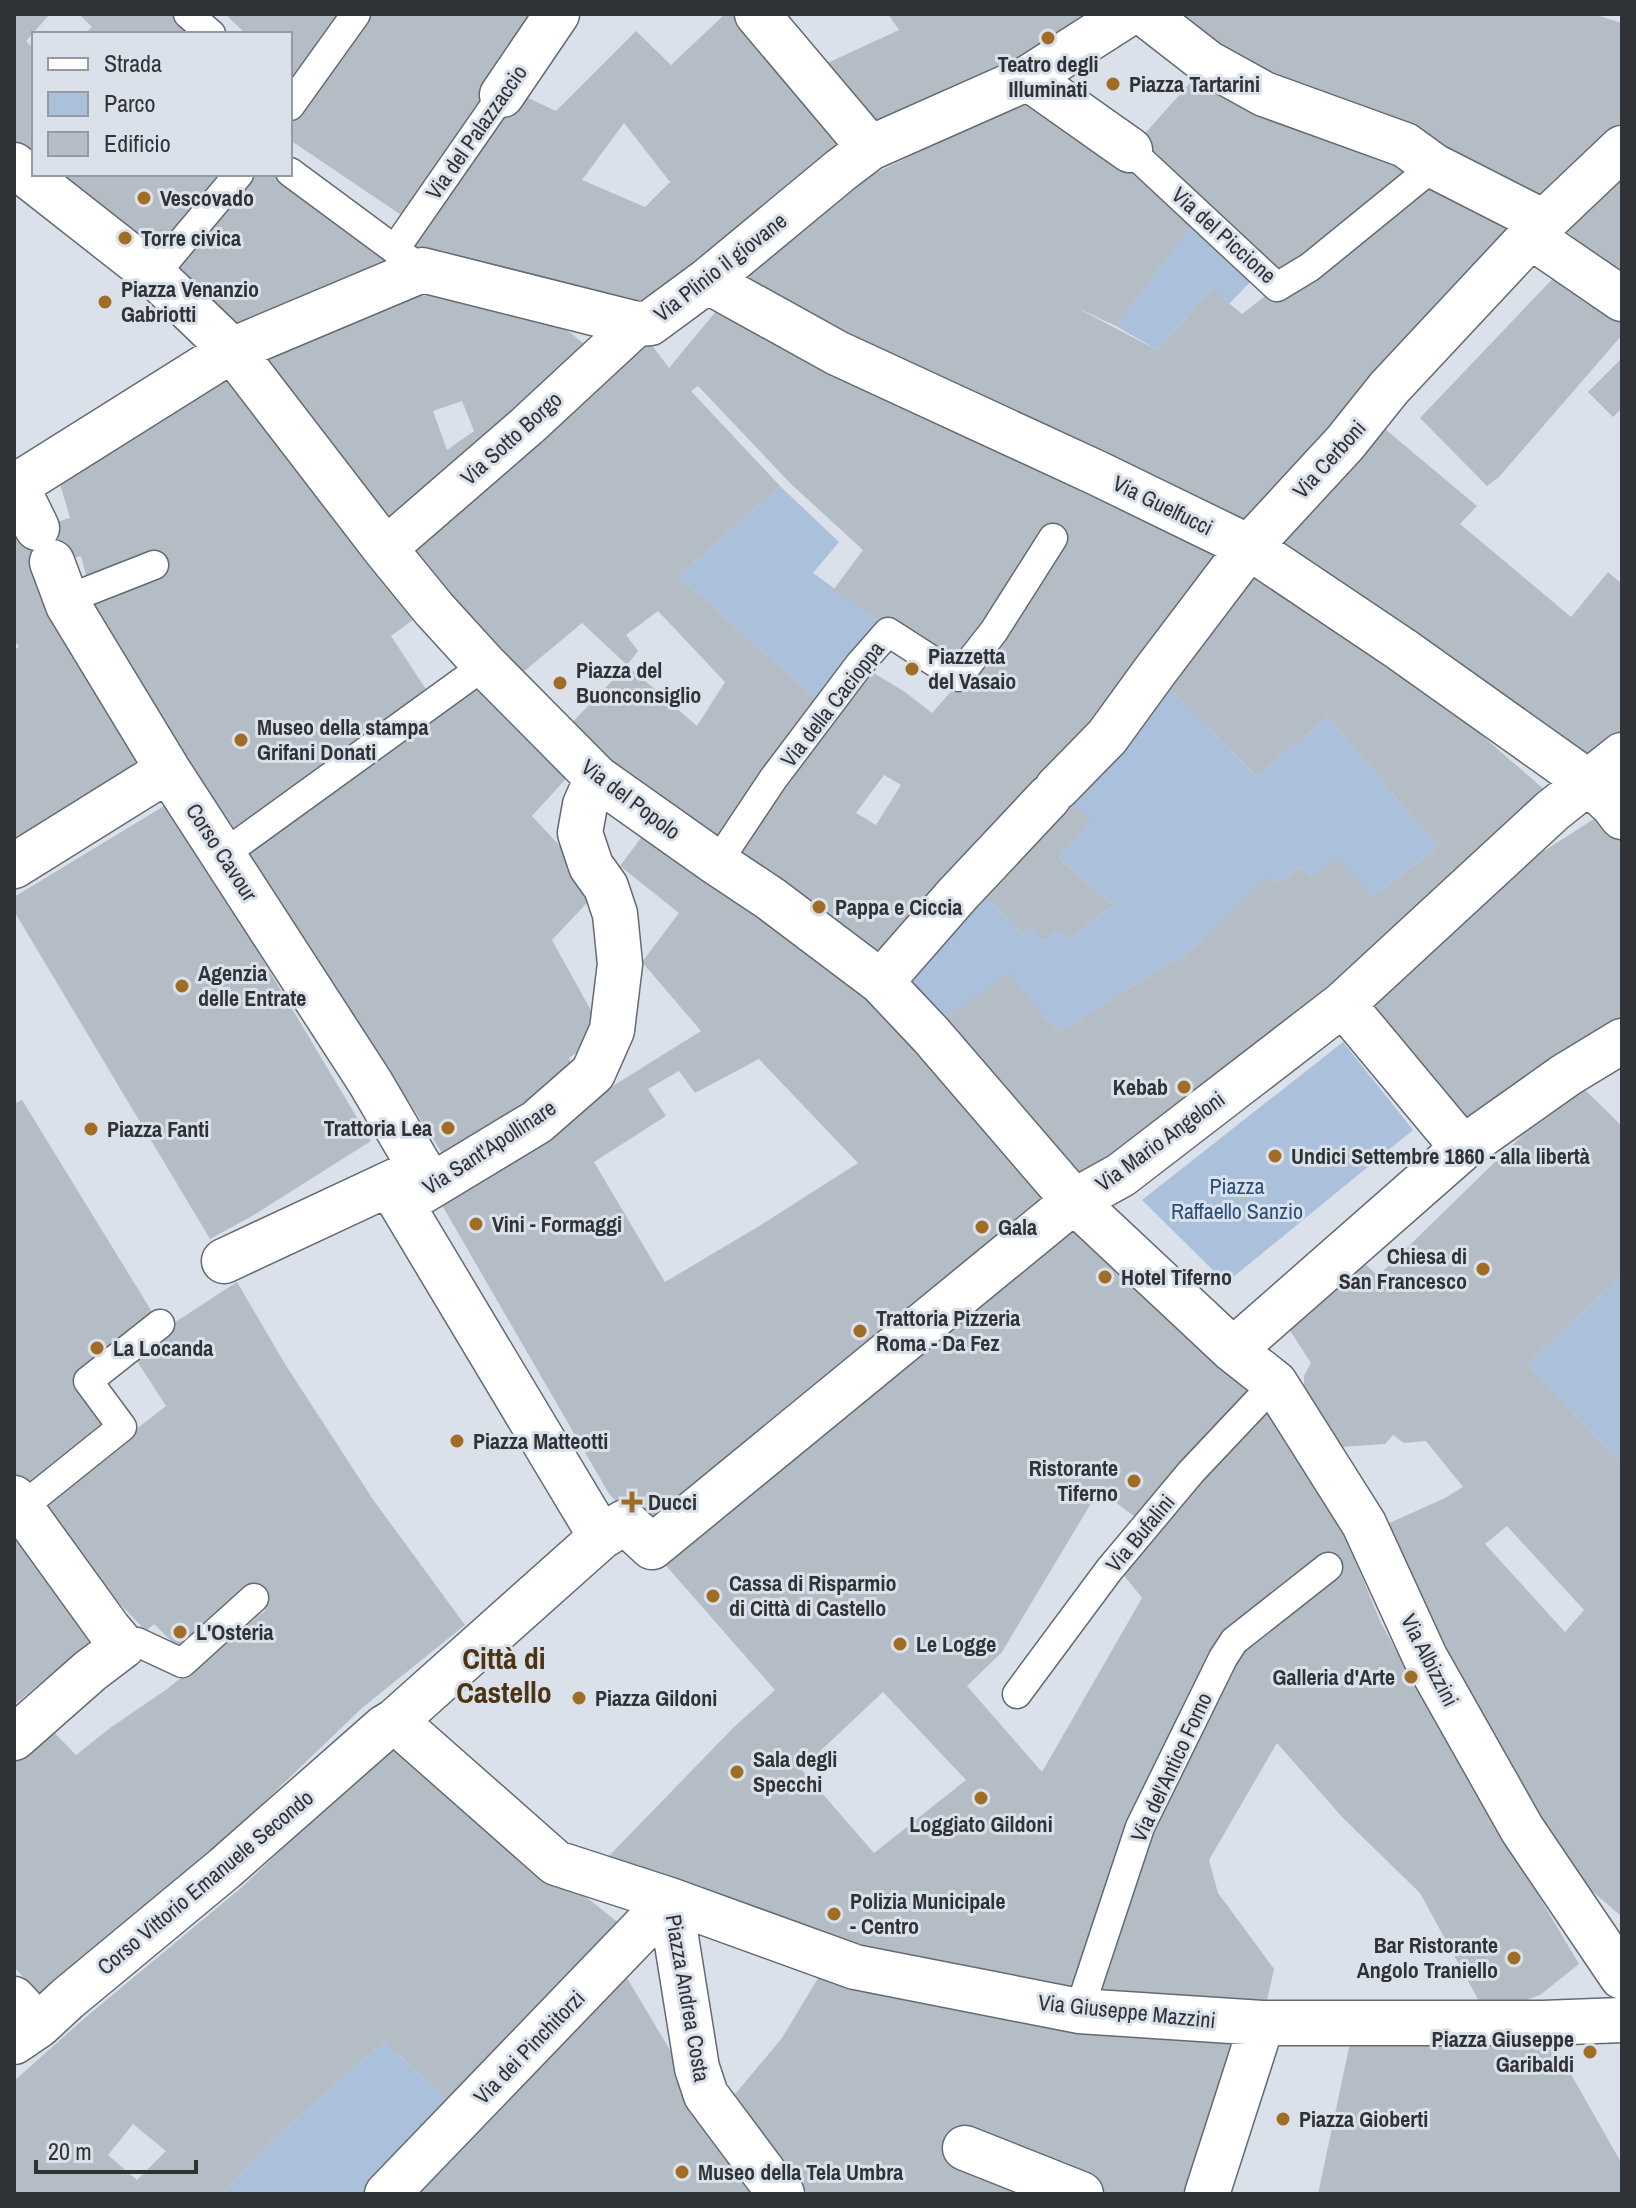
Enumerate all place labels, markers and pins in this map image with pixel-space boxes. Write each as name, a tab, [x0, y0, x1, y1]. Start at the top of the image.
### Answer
marker: Teatro degli Illuminati	[1039, 29, 1057, 47]
place label: Teatro degli Illuminati	[998, 49, 1098, 104]
place label: Piazza Tartarini	[1129, 69, 1260, 99]
marker: Piazza Tartarini	[1104, 75, 1122, 93]
place label: Vescovado	[160, 183, 254, 213]
marker: Vescovado	[135, 189, 153, 207]
place label: Torre civica	[141, 223, 241, 253]
marker: Torre civica	[116, 229, 134, 247]
place label: Piazza Venanzio Gabriotti	[121, 274, 259, 329]
marker: Piazza Venanzio Gabriotti	[96, 293, 114, 311]
place label: Piazzetta del Vasaio	[928, 641, 1016, 696]
place label: Piazza del Buonconsiglio	[576, 655, 701, 710]
marker: Piazzetta del Vasaio	[903, 660, 921, 678]
marker: Piazza del Buonconsiglio	[551, 674, 569, 692]
place label: Museo della stampa Grifani Donati	[257, 712, 428, 767]
marker: Museo della stampa Grifani Donati	[232, 731, 250, 749]
place label: Pappa e Ciccia	[835, 892, 962, 922]
marker: Pappa e Ciccia	[810, 898, 828, 916]
place label: Agenzia delle Entrate	[198, 958, 306, 1013]
marker: Agenzia delle Entrate	[173, 977, 191, 995]
place label: Kebab	[1113, 1072, 1168, 1102]
marker: Kebab	[1175, 1078, 1193, 1096]
place label: Trattoria Lea	[324, 1113, 432, 1143]
place label: Piazza Fanti	[107, 1114, 209, 1144]
marker: Trattoria Lea	[439, 1119, 457, 1137]
marker: Piazza Fanti	[82, 1120, 100, 1138]
place label: Undici Settembre 1860 - alla libertà	[1291, 1141, 1590, 1171]
marker: Undici Settembre 1860 - alla libertà	[1266, 1147, 1284, 1165]
place label: Vini - Formaggi	[492, 1209, 622, 1239]
place label: Gala	[998, 1212, 1037, 1242]
marker: Vini - Formaggi	[467, 1215, 485, 1233]
marker: Gala	[973, 1218, 991, 1236]
place label: Chiesa di San Francesco	[1339, 1241, 1467, 1296]
marker: Chiesa di San Francesco	[1474, 1260, 1492, 1278]
place label: Hotel Tiferno	[1121, 1262, 1232, 1292]
marker: Hotel Tiferno	[1096, 1268, 1114, 1286]
place label: Trattoria Pizzeria Roma - Da Fez	[876, 1303, 1020, 1358]
marker: Trattoria Pizzeria Roma - Da Fez	[851, 1322, 869, 1340]
place label: La Locanda	[113, 1333, 213, 1363]
marker: La Locanda	[88, 1339, 106, 1357]
place label: Piazza Matteotti	[473, 1426, 608, 1456]
marker: Piazza Matteotti	[448, 1432, 466, 1450]
place label: Ristorante Tiferno	[1029, 1453, 1118, 1508]
marker: Ristorante Tiferno	[1125, 1472, 1143, 1490]
place label: Ducci	[648, 1487, 697, 1517]
marker: Ducci	[623, 1493, 641, 1511]
place label: Cassa di Risparmio di Città di Castello	[729, 1568, 896, 1623]
marker: Cassa di Risparmio di Città di Castello	[704, 1587, 722, 1605]
place label: L'Osteria	[196, 1617, 273, 1647]
marker: L'Osteria	[171, 1623, 189, 1641]
place label: Le Logge	[916, 1629, 996, 1659]
marker: Le Logge	[891, 1635, 909, 1653]
place label: Galleria d'Arte	[1272, 1662, 1395, 1692]
marker: Galleria d'Arte	[1402, 1668, 1420, 1686]
place label: Piazza Gildoni	[595, 1683, 717, 1713]
marker: Piazza Gildoni	[570, 1689, 588, 1707]
place label: Sala degli Specchi	[753, 1744, 837, 1799]
marker: Sala degli Specchi	[728, 1763, 746, 1781]
marker: Loggiato Gildoni	[972, 1789, 990, 1807]
place label: Loggiato Gildoni	[909, 1809, 1053, 1839]
place label: Polizia Municipale - Centro	[850, 1886, 1005, 1941]
marker: Polizia Municipale - Centro	[825, 1905, 843, 1923]
place label: Bar Ristorante Angolo Traniello	[1357, 1930, 1498, 1985]
marker: Bar Ristorante Angolo Traniello	[1505, 1949, 1523, 1967]
place label: Piazza Giuseppe Garibaldi	[1432, 2024, 1574, 2079]
marker: Piazza Giuseppe Garibaldi	[1581, 2043, 1599, 2061]
place label: Piazza Gioberti	[1299, 2104, 1428, 2134]
marker: Piazza Gioberti	[1274, 2110, 1292, 2128]
place label: Museo della Tela Umbra	[698, 2157, 903, 2187]
marker: Museo della Tela Umbra	[673, 2163, 691, 2181]

